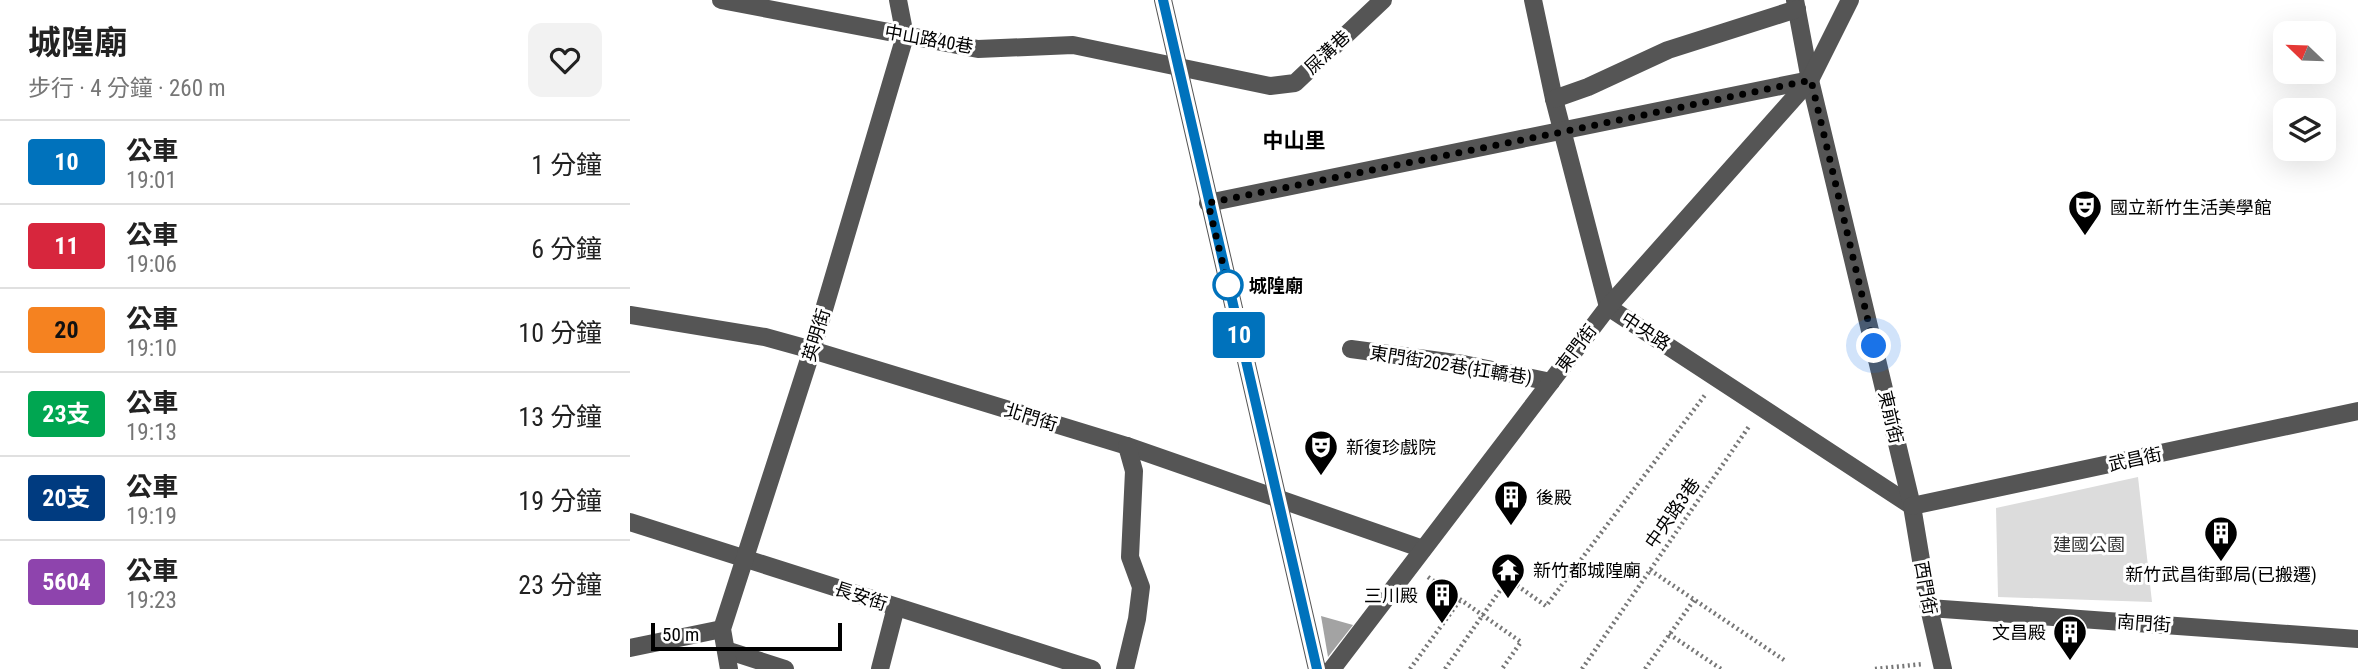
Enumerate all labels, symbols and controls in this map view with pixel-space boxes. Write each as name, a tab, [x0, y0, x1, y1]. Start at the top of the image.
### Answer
street label: 中山路40巷	[883, 21, 975, 57]
north arrow	[2273, 21, 2336, 84]
map controls	[2273, 21, 2336, 161]
text: 城隍廟	[28, 23, 127, 62]
button: heart	[528, 23, 602, 97]
street label: 屎溝巷	[1300, 26, 1354, 78]
text: 步行 · 4 分鐘 · 260 m	[28, 75, 226, 102]
button: layers	[2273, 98, 2336, 161]
district label: 中山里	[1263, 129, 1326, 153]
text: 公車	[126, 136, 178, 166]
text: 10	[54, 148, 79, 176]
text: 1 分鐘	[531, 150, 602, 180]
text: 19:01	[126, 167, 177, 194]
theatre icon: 國立新竹生活美學館	[2066, 188, 2104, 237]
place label: 國立新竹生活美學館	[2110, 197, 2272, 218]
text: 公車	[126, 220, 178, 250]
text: 11	[54, 232, 79, 260]
text: 6 分鐘	[531, 234, 602, 264]
text: 19:06	[126, 251, 177, 278]
marker: 城隍廟	[1213, 270, 1243, 300]
place label: 城隍廟	[1249, 275, 1303, 296]
text: 公車	[126, 304, 178, 334]
street label: 英明街	[798, 306, 834, 364]
street label: 中央路	[1618, 307, 1674, 355]
line badge: 10	[1208, 312, 1270, 358]
text: 20	[54, 316, 79, 344]
text: 10 分鐘	[518, 318, 602, 348]
street label: 東門街	[1551, 320, 1601, 376]
text: 10	[1227, 321, 1251, 349]
your location	[1856, 328, 1891, 363]
text: 19:10	[126, 335, 177, 362]
street label: 東門街202巷(扛轎巷)	[1368, 342, 1534, 389]
text: 公車	[126, 388, 178, 418]
street label: 東前街	[1875, 388, 1907, 446]
street label: 北門街	[1002, 399, 1060, 435]
text: 23支	[42, 400, 91, 428]
text: 13 分鐘	[518, 402, 602, 432]
text: 19:13	[126, 419, 177, 446]
theatre icon: 新復珍戲院	[1302, 428, 1340, 477]
place label: 新復珍戲院	[1346, 437, 1436, 458]
street label: 武昌街	[2106, 443, 2164, 475]
text: 公車	[126, 472, 178, 502]
street label: 中央路3巷	[1640, 474, 1704, 552]
building icon: 後殿	[1492, 478, 1530, 527]
text: 20支	[42, 484, 91, 512]
text: 19 分鐘	[518, 486, 602, 516]
place label: 後殿	[1536, 487, 1572, 508]
text: 19:19	[126, 503, 177, 530]
building icon: 新竹武昌街郵局(已搬遷)	[2202, 514, 2240, 563]
park label: 建國公園	[2053, 534, 2125, 555]
temple icon: 新竹都城隍廟	[1489, 551, 1527, 600]
text: 公車	[126, 556, 178, 586]
place label: 新竹都城隍廟	[1533, 560, 1641, 581]
street label: 西門街	[1911, 560, 1941, 616]
place label: 新竹武昌街郵局(已搬遷)	[2125, 564, 2317, 586]
text: 5604	[42, 568, 91, 596]
text: 23 分鐘	[518, 570, 602, 600]
building icon: 三川殿	[1423, 576, 1461, 625]
street label: 長安街	[832, 578, 890, 614]
place label: 三川殿	[1364, 585, 1418, 606]
text: 19:23	[126, 587, 177, 614]
street label: 南門街	[2116, 611, 2172, 635]
building icon: 文昌殿	[2051, 613, 2089, 662]
scale bar	[651, 620, 842, 652]
place label: 文昌殿	[1992, 622, 2046, 643]
text: 50 m	[662, 623, 699, 646]

